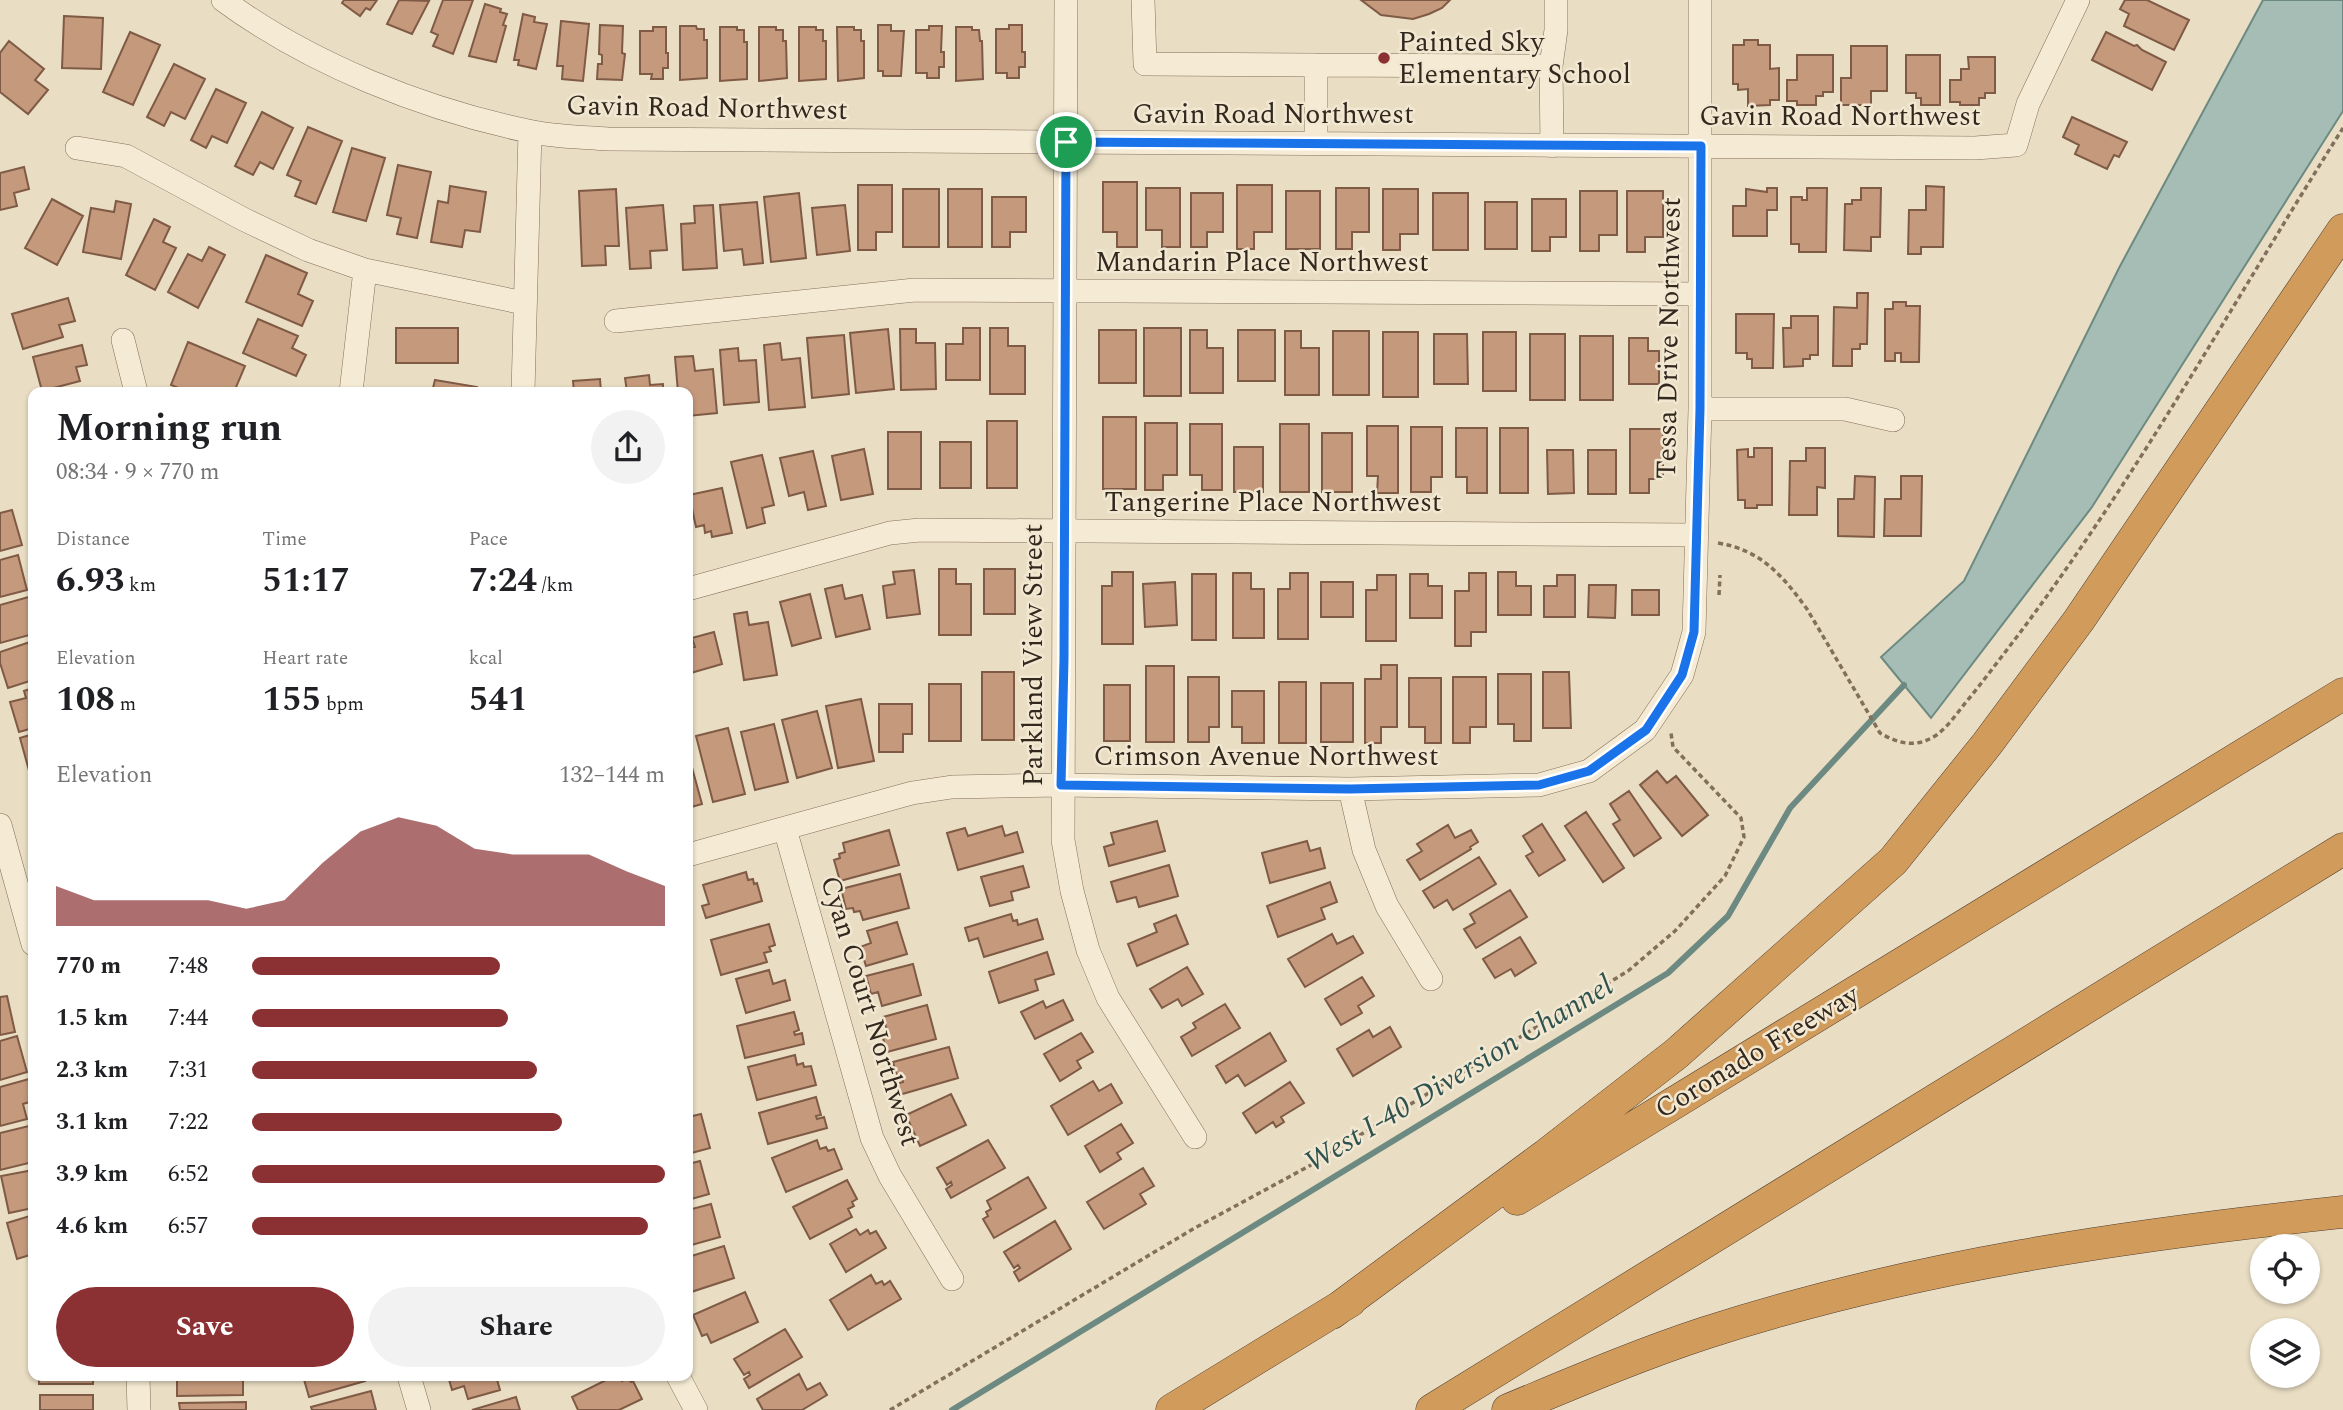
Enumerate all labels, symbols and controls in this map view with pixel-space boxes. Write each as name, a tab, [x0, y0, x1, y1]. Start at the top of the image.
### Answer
place label: Painted Sky Elementary School	[1398, 21, 1631, 96]
marker: Painted Sky Elementary School	[1376, 50, 1392, 66]
street label: Gavin Road Northwest	[566, 84, 848, 132]
street label: Gavin Road Northwest	[1132, 93, 1414, 136]
street label: Gavin Road Northwest	[1699, 95, 1981, 138]
pin	[1036, 112, 1096, 172]
icon: arrive	[1047, 123, 1085, 161]
street label: Tessa Drive Northwest	[1645, 197, 1693, 479]
street label: Mandarin Place Northwest	[1095, 241, 1429, 284]
text: Morning run	[56, 400, 282, 458]
button: share	[591, 410, 665, 484]
text: 08:34 · 9 × 770 m	[56, 455, 220, 490]
street label: Tangerine Place Northwest	[1104, 481, 1442, 524]
street label: Parkland View Street	[1012, 523, 1055, 786]
text: Distance	[56, 525, 130, 554]
text: Time	[262, 525, 307, 554]
text: Pace	[469, 525, 508, 554]
text: 6.93	[56, 554, 124, 607]
text: 51:17	[262, 554, 350, 607]
text: 7:24	[469, 554, 537, 607]
text: km	[124, 571, 156, 600]
text: /km	[537, 571, 573, 600]
text: Elevation	[56, 644, 136, 673]
text: Heart rate	[262, 644, 348, 673]
text: kcal	[469, 644, 503, 673]
text: 108	[56, 673, 115, 726]
text: 155	[262, 673, 321, 726]
text: 541	[469, 673, 528, 726]
text: m	[115, 690, 136, 719]
text: bpm	[321, 690, 364, 719]
street label: Crimson Avenue Northwest	[1093, 735, 1439, 778]
text: Elevation	[56, 758, 152, 793]
text: 132–144 m	[559, 758, 665, 793]
street label: Cyan Court Northwest	[808, 870, 932, 1152]
text: 770 m	[56, 949, 121, 984]
text: 7:48	[168, 949, 208, 984]
water label: West I-40 Diversion Channel	[1296, 963, 1623, 1185]
street label: Coronado Freeway	[1647, 973, 1869, 1130]
text: 1.5 km	[56, 1001, 128, 1036]
text: 7:44	[168, 1001, 208, 1036]
text: 2.3 km	[56, 1053, 128, 1088]
text: 7:31	[168, 1053, 208, 1088]
text: 3.1 km	[56, 1105, 128, 1140]
text: 7:22	[168, 1105, 208, 1140]
text: 3.9 km	[56, 1157, 128, 1192]
text: 6:52	[168, 1157, 208, 1192]
text: 4.6 km	[56, 1209, 128, 1244]
text: 6:57	[168, 1209, 208, 1244]
map controls	[2250, 1234, 2320, 1388]
button: locate	[2250, 1234, 2320, 1304]
button: Save	[56, 1287, 354, 1367]
button: Share	[368, 1287, 665, 1367]
button: layers	[2250, 1318, 2320, 1388]

